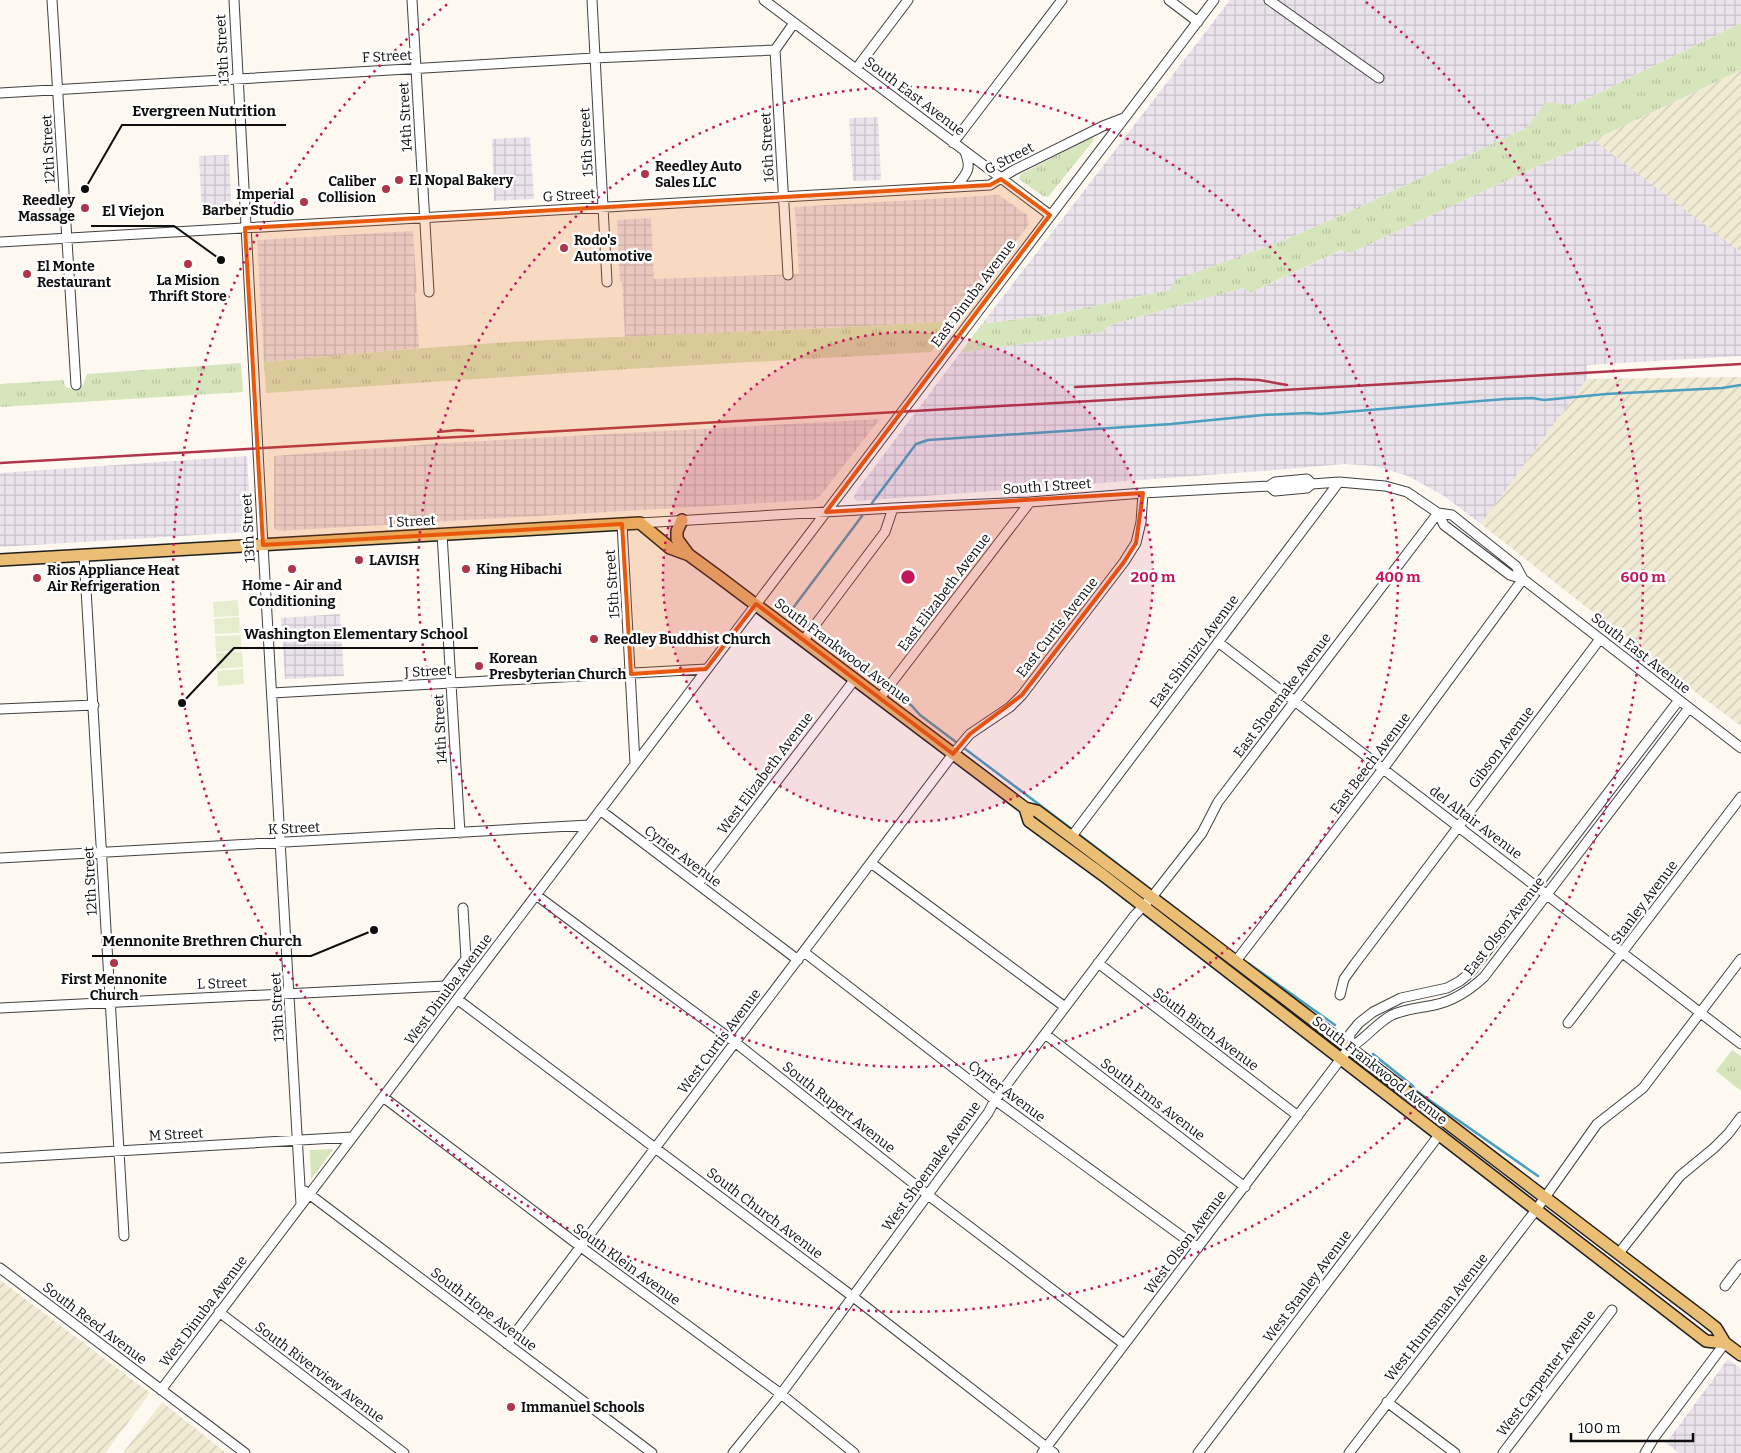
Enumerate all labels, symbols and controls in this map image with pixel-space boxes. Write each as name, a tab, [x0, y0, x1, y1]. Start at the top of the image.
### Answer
street label: 13th Street	[212, 14, 233, 84]
street label: F Street	[361, 47, 413, 66]
street label: South East Avenue	[861, 53, 968, 140]
street label: 14th Street	[395, 82, 416, 152]
callout: Evergreen Nutrition	[122, 95, 286, 125]
text: Evergreen Nutrition	[132, 102, 276, 120]
street label: 15th Street	[576, 107, 597, 177]
street label: 16th Street	[757, 112, 778, 182]
street label: 12th Street	[38, 114, 59, 184]
street label: G Street	[982, 139, 1037, 178]
place label: Reedley Auto Sales LLC	[655, 158, 742, 191]
marker: Reedley Auto Sales LLC	[639, 168, 651, 180]
place label: El Nopal Bakery	[409, 172, 514, 189]
place label: Caliber Collision	[318, 173, 376, 206]
marker: El Nopal Bakery	[393, 174, 405, 186]
marker: Caliber Collision	[380, 183, 392, 195]
street label: G Street	[542, 185, 596, 206]
place label: Imperial Barber Studio	[202, 186, 295, 219]
place label: Reedley Massage	[18, 192, 75, 225]
callout: El Viejon	[91, 196, 174, 226]
marker: Imperial Barber Studio	[298, 196, 310, 208]
marker: Reedley Massage	[79, 202, 91, 214]
text: El Viejon	[102, 202, 164, 220]
place label: Rodo's Automotive	[574, 232, 652, 265]
street label: East Dinuba Avenue	[927, 236, 1019, 350]
marker: Rodo's Automotive	[558, 242, 570, 254]
place label: El Monte Restaurant	[37, 258, 112, 291]
marker: La Mision Thrift Store	[182, 258, 194, 270]
marker: El Monte Restaurant	[21, 268, 33, 280]
place label: La Mision Thrift Store	[149, 272, 227, 305]
street label: South I Street	[1002, 475, 1092, 498]
street label: 13th Street	[238, 493, 259, 563]
street label: I Street	[388, 512, 436, 531]
street label: East Elizabeth Avenue	[894, 530, 994, 655]
street label: 15th Street	[602, 549, 623, 619]
place label: LAVISH	[369, 552, 419, 569]
marker: LAVISH	[353, 554, 365, 566]
place label: King Hibachi	[476, 561, 563, 578]
place label: Rios Appliance Heat Air Refrigeration	[47, 562, 180, 595]
marker: Home - Air and Conditioning	[286, 563, 298, 575]
marker: King Hibachi	[460, 563, 472, 575]
centre of rings	[899, 568, 917, 586]
text: 200 m	[1131, 568, 1176, 586]
text: 400 m	[1375, 568, 1421, 586]
text: 600 m	[1621, 568, 1666, 586]
marker: Rios Appliance Heat Air Refrigeration	[31, 572, 43, 584]
street label: East Curtis Avenue	[1013, 574, 1102, 681]
place label: Home - Air and Conditioning	[242, 577, 343, 610]
street label: East Shimizu Avenue	[1146, 592, 1242, 711]
street label: South Frankwood Avenue	[771, 595, 914, 708]
street label: South East Avenue	[1588, 609, 1694, 697]
callout: Washington Elementary School	[234, 618, 478, 648]
text: Washington Elementary School	[244, 625, 468, 643]
street label: East Shoemake Avenue	[1230, 630, 1335, 761]
place label: Reedley Buddhist Church	[604, 631, 771, 648]
marker: Reedley Buddhist Church	[588, 633, 600, 645]
place label: Korean Presbyterian Church	[489, 650, 626, 683]
marker: Korean Presbyterian Church	[473, 660, 485, 672]
street label: J Street	[403, 662, 452, 681]
street label: 14th Street	[430, 694, 451, 764]
street label: Gibson Avenue	[1465, 703, 1538, 792]
street label: West Elizabeth Avenue	[714, 709, 817, 838]
street label: East Beech Avenue	[1327, 709, 1414, 817]
street label: del Altair Avenue	[1426, 782, 1525, 863]
street label: K Street	[267, 819, 321, 838]
street label: Cyrier Avenue	[641, 822, 725, 891]
street label: 12th Street	[80, 846, 101, 916]
street label: Stanley Avenue	[1607, 857, 1681, 948]
street label: East Olson Avenue	[1461, 874, 1548, 979]
callout: Mennonite Brethren Church	[92, 926, 311, 956]
street label: West Dinuba Avenue	[401, 930, 496, 1048]
text: Mennonite Brethren Church	[102, 932, 302, 950]
marker: First Mennonite Church	[108, 957, 120, 969]
place label: First Mennonite Church	[61, 971, 167, 1004]
street label: 13th Street	[267, 972, 288, 1042]
street label: L Street	[197, 974, 247, 993]
street label: South Birch Avenue	[1150, 984, 1262, 1075]
street label: West Curtis Avenue	[674, 985, 764, 1097]
street label: South Frankwood Avenue	[1309, 1012, 1450, 1128]
street label: South Enns Avenue	[1097, 1055, 1208, 1144]
street label: Cyrier Avenue	[965, 1057, 1049, 1126]
street label: South Rupert Avenue	[779, 1058, 898, 1157]
street label: West Shoemake Avenue	[879, 1098, 984, 1235]
street label: M Street	[148, 1125, 204, 1144]
street label: South Church Avenue	[703, 1164, 826, 1263]
street label: West Olson Avenue	[1141, 1187, 1230, 1298]
street label: South Klein Avenue	[570, 1220, 684, 1309]
street label: West Stanley Avenue	[1260, 1227, 1355, 1346]
street label: West Huntsman Avenue	[1381, 1250, 1492, 1385]
street label: West Dinuba Avenue	[156, 1252, 251, 1370]
street label: South Hope Avenue	[427, 1264, 540, 1355]
street label: South Reed Avenue	[39, 1279, 150, 1368]
street label: West Carpenter Avenue	[1493, 1307, 1599, 1440]
street label: South Riverview Avenue	[252, 1318, 388, 1427]
place label: Immanuel Schools	[521, 1399, 645, 1416]
marker: Immanuel Schools	[505, 1401, 517, 1413]
scale bar	[1571, 1410, 1694, 1442]
text: 100 m	[1578, 1419, 1621, 1437]

